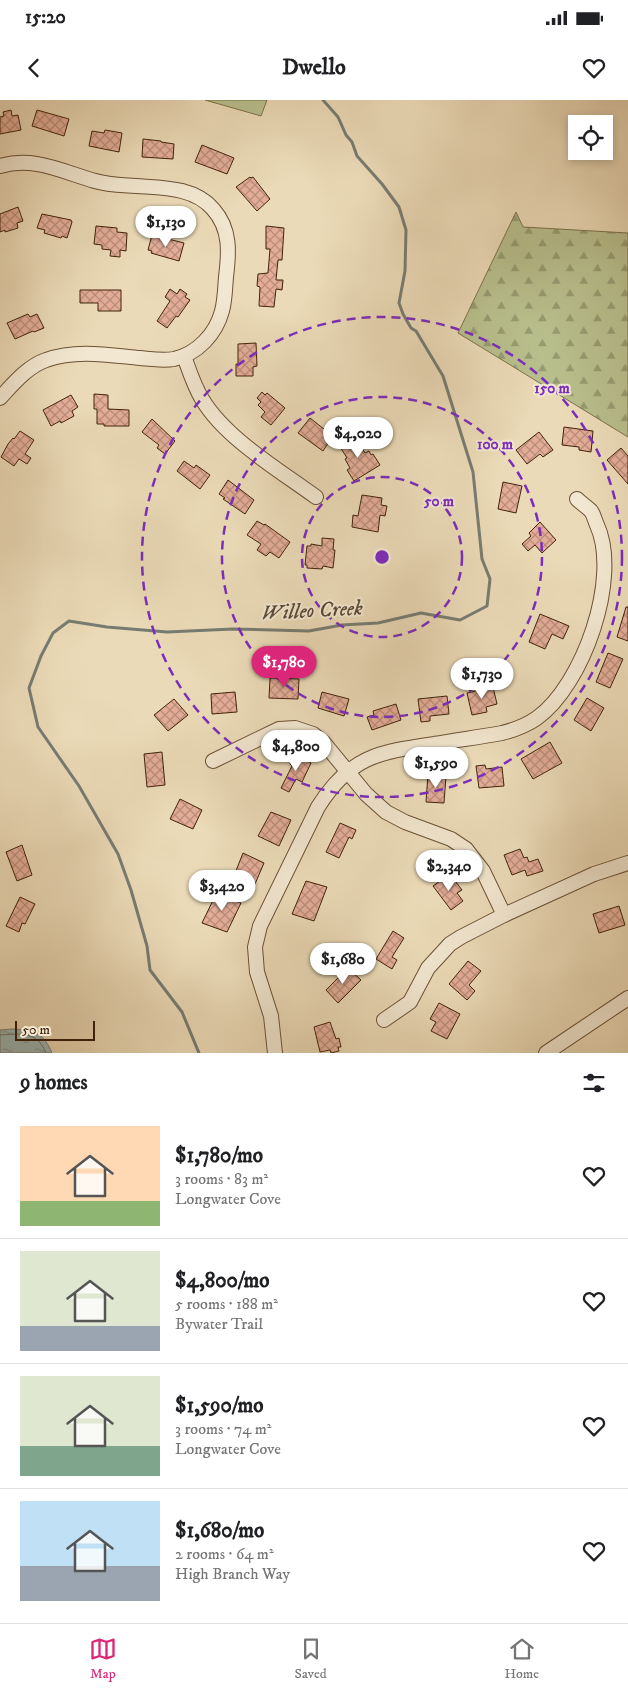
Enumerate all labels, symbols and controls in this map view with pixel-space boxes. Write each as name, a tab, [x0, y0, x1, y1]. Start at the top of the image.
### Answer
text: 15:20	[25, 6, 66, 29]
icon: back	[20, 54, 48, 82]
text: Dwello	[282, 54, 346, 81]
icon: heart	[580, 54, 608, 82]
map controls	[568, 115, 613, 160]
button: locate	[568, 115, 613, 160]
pin: $1,130	[125, 206, 207, 248]
text: $1,130	[146, 212, 186, 232]
text: 150 m	[534, 379, 570, 398]
pin: $4,020	[317, 416, 399, 459]
text: $4,020	[334, 423, 382, 443]
text: 100 m	[477, 435, 514, 454]
text: 50 m	[423, 492, 455, 511]
centre of rings	[373, 548, 391, 566]
water label: Willeo Creek	[261, 595, 364, 627]
pin: $1,780	[243, 646, 325, 688]
text: $1,780	[263, 652, 305, 672]
pin: $1,730	[441, 658, 523, 700]
text: $1,730	[462, 664, 502, 684]
pin: $4,800	[255, 730, 337, 772]
text: $4,800	[272, 736, 320, 756]
pin: $1,590	[395, 746, 477, 789]
text: $1,590	[414, 753, 458, 773]
pin: $2,340	[408, 850, 490, 892]
text: $2,340	[427, 856, 471, 876]
pin: $3,420	[181, 870, 263, 912]
text: $3,420	[200, 876, 245, 896]
pin: $1,680	[302, 942, 384, 985]
text: $1,680	[321, 949, 365, 969]
scale bar	[15, 1018, 95, 1041]
text: 50 m	[22, 1021, 50, 1039]
icon: filters	[580, 1069, 608, 1097]
text: 9 homes	[20, 1070, 88, 1096]
text: $1,780/mo	[175, 1143, 263, 1169]
icon: home	[60, 1146, 120, 1206]
icon: heart	[580, 1162, 608, 1190]
text: 3 rooms · 83 m²	[175, 1169, 268, 1189]
text: Longwater Cove	[175, 1189, 281, 1209]
text: $4,800/mo	[175, 1268, 269, 1294]
icon: home	[60, 1271, 120, 1331]
icon: heart	[580, 1287, 608, 1315]
text: 5 rooms · 188 m²	[175, 1294, 278, 1314]
text: Bywater Trail	[175, 1314, 263, 1334]
text: $1,590/mo	[175, 1393, 263, 1419]
icon: home	[60, 1396, 120, 1456]
icon: heart	[580, 1412, 608, 1440]
text: 3 rooms · 74 m²	[175, 1419, 272, 1439]
text: Longwater Cove	[175, 1439, 281, 1459]
text: $1,680/mo	[175, 1518, 264, 1544]
icon: home	[60, 1521, 120, 1581]
icon: heart	[580, 1537, 608, 1565]
text: 2 rooms · 64 m²	[175, 1544, 274, 1564]
text: High Branch Way	[175, 1564, 290, 1584]
tab: Map	[89, 1635, 117, 1683]
tab: Saved	[295, 1635, 327, 1683]
tab: Home	[504, 1635, 539, 1683]

